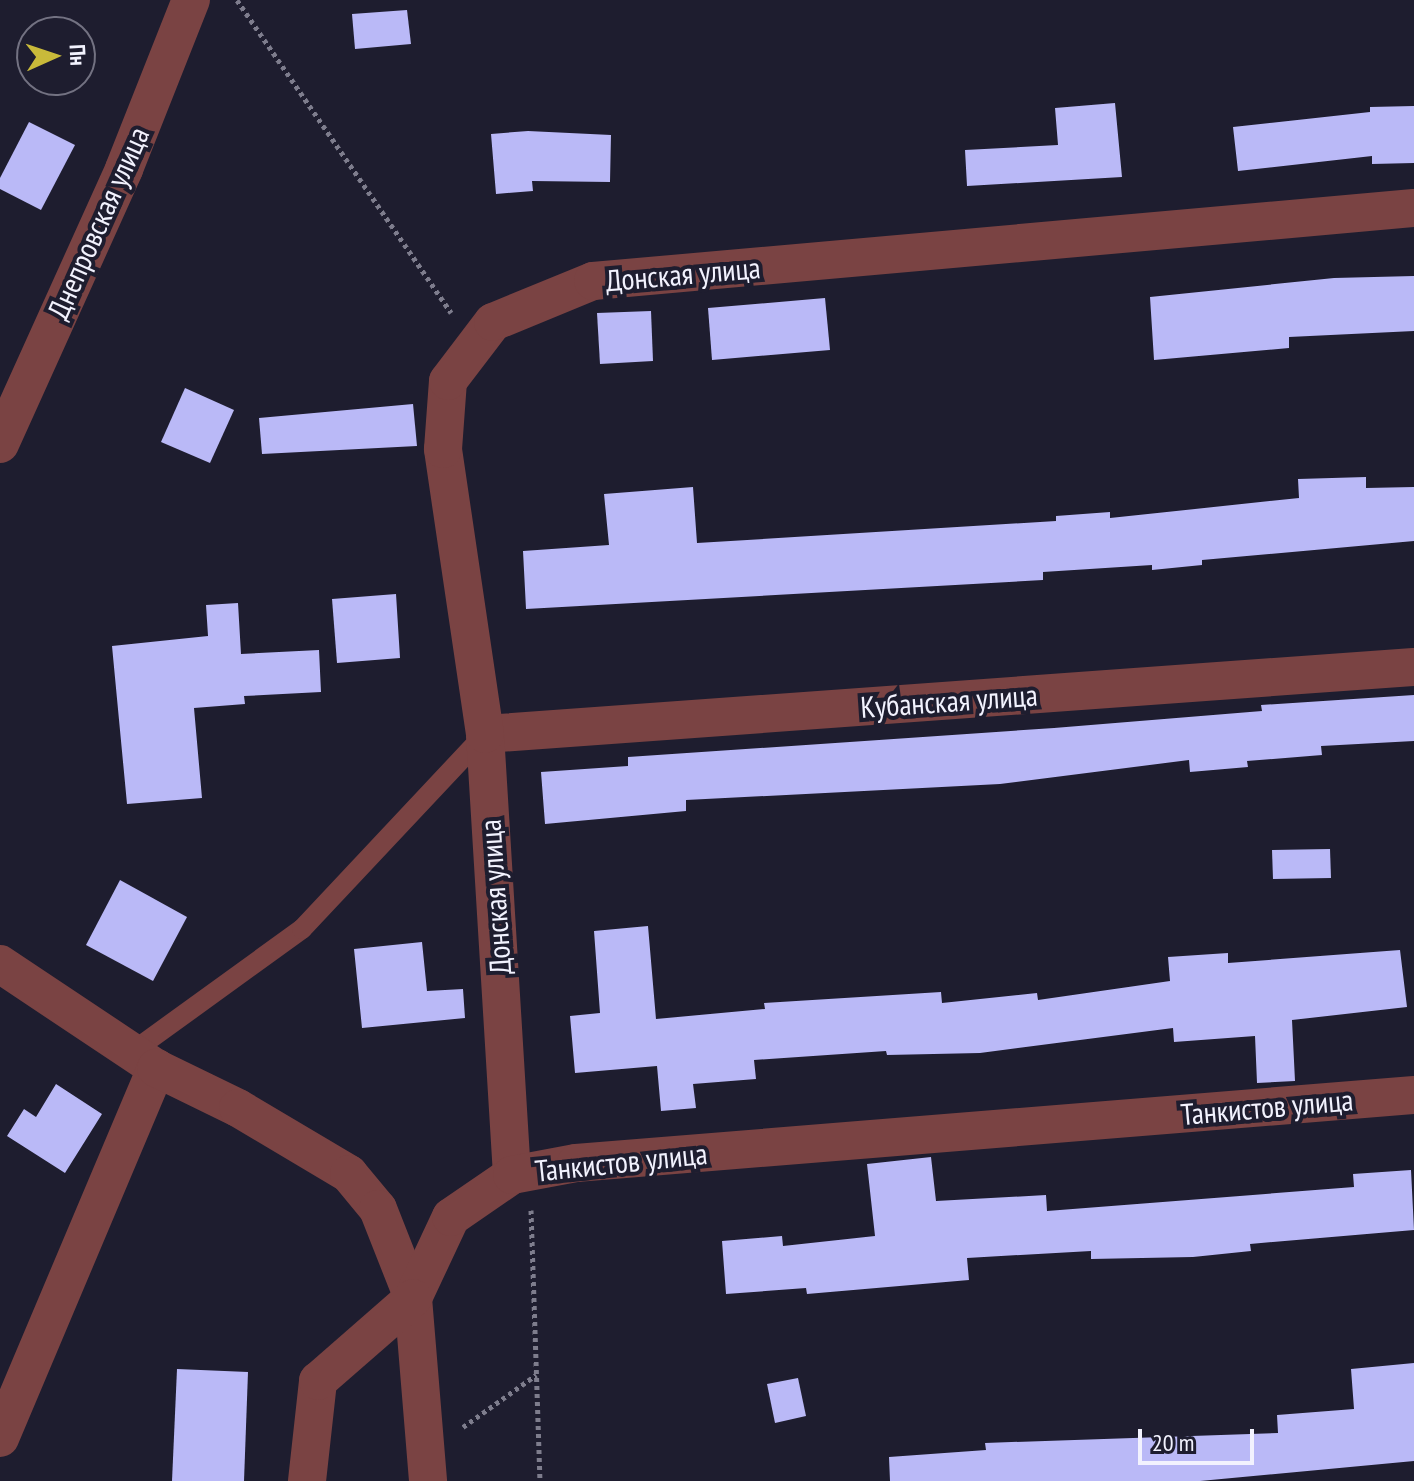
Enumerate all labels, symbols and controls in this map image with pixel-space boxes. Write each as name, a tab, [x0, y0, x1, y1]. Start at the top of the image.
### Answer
north arrow	[16, 16, 96, 96]
text: Пн	[63, 43, 93, 66]
street label: Днепровская улица	[40, 121, 156, 325]
street label: Донская улица	[604, 249, 762, 299]
street label: Кубанская улица	[859, 677, 1039, 725]
street label: Донская улица	[472, 818, 518, 976]
street label: Танкистов улица	[1179, 1082, 1355, 1132]
street label: Танкистов улица	[533, 1135, 709, 1189]
scale bar	[1142, 1413, 1258, 1463]
text: 20 m	[1152, 1427, 1194, 1458]

